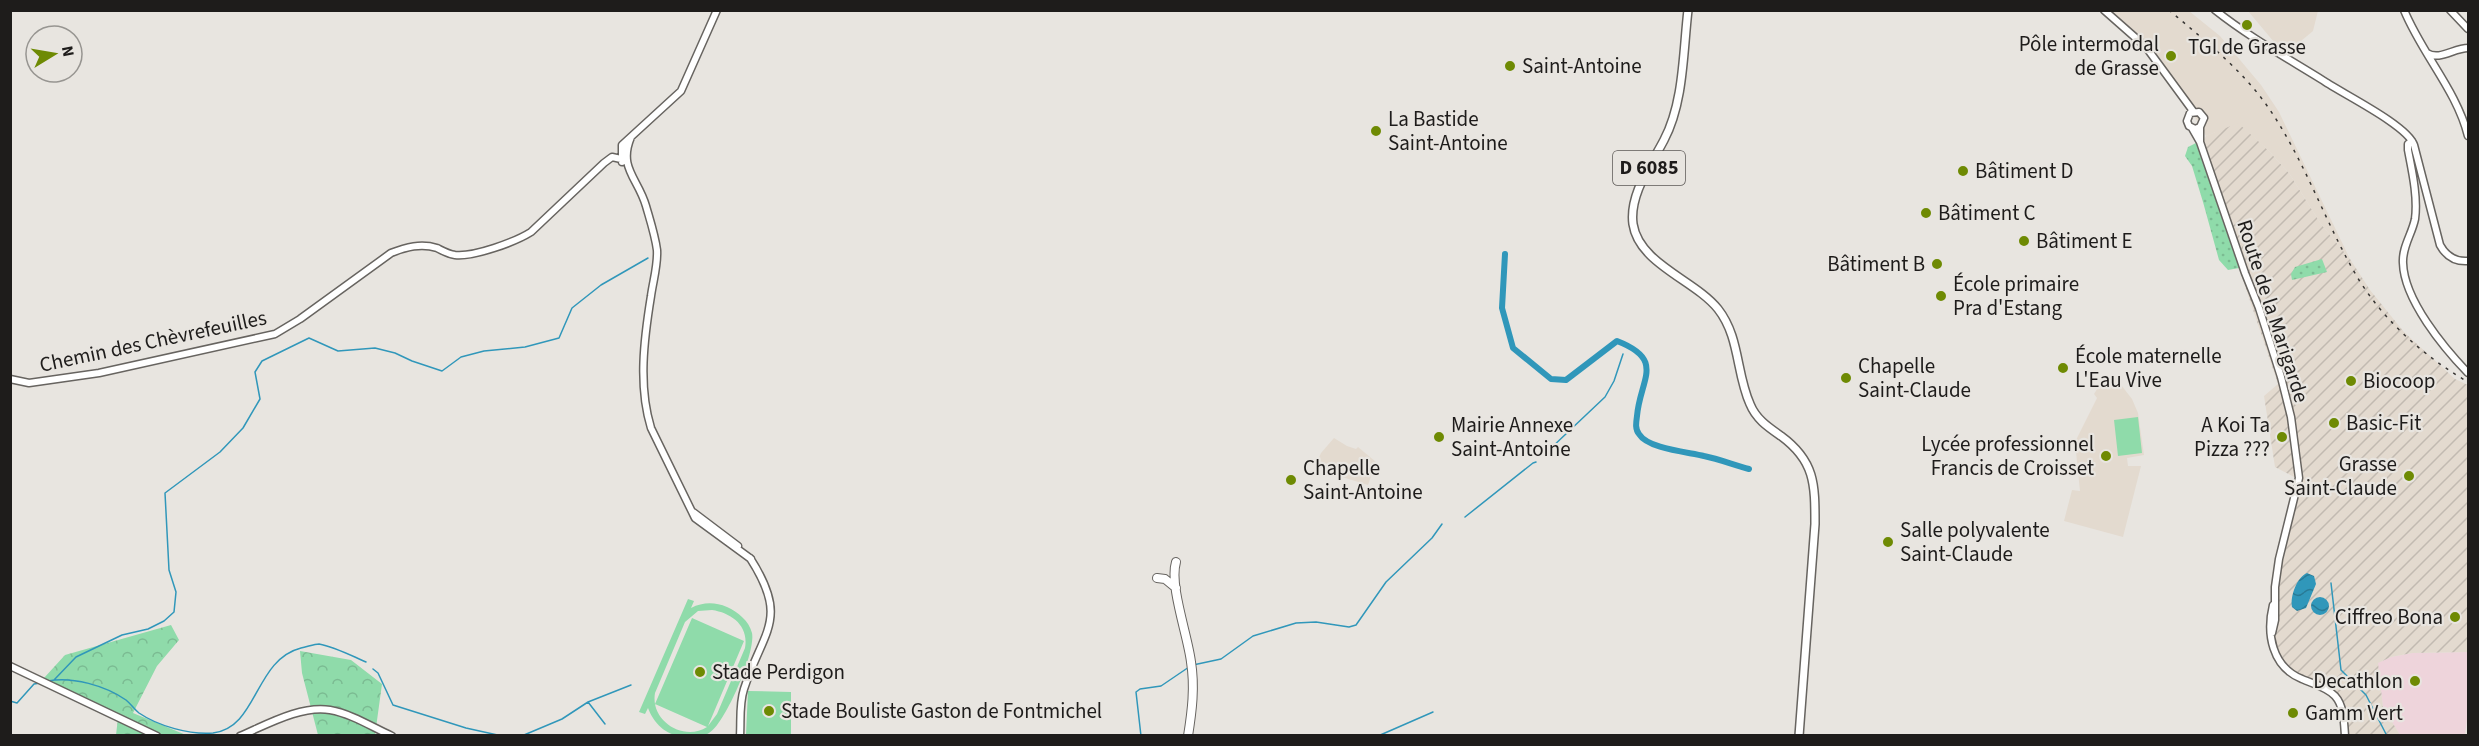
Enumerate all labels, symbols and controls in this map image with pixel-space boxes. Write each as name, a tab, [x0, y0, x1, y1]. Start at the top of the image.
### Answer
marker: TGI de Grasse	[2240, 18, 2254, 32]
north arrow	[24, 24, 84, 84]
place label: Pôle intermodal de Grasse	[2019, 29, 2159, 83]
place label: TGI de Grasse	[2188, 32, 2306, 62]
text: N	[56, 44, 80, 59]
marker: Pôle intermodal de Grasse	[2164, 49, 2178, 63]
place label: Saint-Antoine	[1522, 51, 1642, 81]
marker: Saint-Antoine	[1503, 59, 1517, 73]
place label: La Bastide Saint-Antoine	[1388, 104, 1508, 158]
marker: La Bastide Saint-Antoine	[1369, 124, 1383, 138]
road number: D 6085	[1613, 151, 1685, 185]
place label: Bâtiment D	[1975, 156, 2073, 186]
marker: Bâtiment D	[1956, 164, 1970, 178]
place label: Bâtiment C	[1938, 198, 2036, 228]
marker: Bâtiment C	[1919, 206, 1933, 220]
street label: Route de la Marigarde	[2229, 216, 2317, 406]
place label: Bâtiment E	[2036, 226, 2133, 256]
marker: Bâtiment E	[2017, 234, 2031, 248]
place label: Bâtiment B	[1827, 249, 1925, 279]
marker: Bâtiment B	[1930, 257, 1944, 271]
place label: École primaire Pra d'Estang	[1953, 269, 2079, 323]
marker: École primaire Pra d'Estang	[1934, 289, 1948, 303]
street label: Chemin des Chèvrefeuilles	[37, 302, 269, 380]
place label: École maternelle L'Eau Vive	[2075, 341, 2222, 395]
place label: Chapelle Saint-Claude	[1858, 351, 1971, 405]
marker: École maternelle L'Eau Vive	[2056, 361, 2070, 375]
place label: Biocoop	[2363, 366, 2435, 396]
marker: Chapelle Saint-Claude	[1839, 371, 1853, 385]
marker: Biocoop	[2344, 374, 2358, 388]
place label: Basic-Fit	[2346, 408, 2421, 438]
place label: Mairie Annexe Saint-Antoine	[1451, 410, 1573, 464]
place label: A Koi Ta Pizza ???	[2194, 410, 2270, 464]
marker: Basic-Fit	[2327, 416, 2341, 430]
place label: Lycée professionnel Francis de Croisset	[1921, 429, 2094, 483]
marker: Mairie Annexe Saint-Antoine	[1432, 430, 1446, 444]
marker: A Koi Ta Pizza ???	[2275, 430, 2289, 444]
marker: Lycée professionnel Francis de Croisset	[2099, 449, 2113, 463]
place label: Grasse Saint-Claude	[2284, 449, 2397, 503]
place label: Chapelle Saint-Antoine	[1303, 453, 1423, 507]
marker: Grasse Saint-Claude	[2402, 469, 2416, 483]
marker: Chapelle Saint-Antoine	[1284, 473, 1298, 487]
place label: Salle polyvalente Saint-Claude	[1900, 515, 2050, 569]
marker: Salle polyvalente Saint-Claude	[1881, 535, 1895, 549]
place label: Ciffreo Bona	[2335, 602, 2443, 632]
marker: Ciffreo Bona	[2448, 610, 2462, 624]
place label: Stade Perdigon	[712, 657, 845, 687]
marker: Stade Perdigon	[693, 665, 707, 679]
place label: Decathlon	[2313, 666, 2403, 696]
marker: Decathlon	[2408, 674, 2422, 688]
place label: Stade Bouliste Gaston de Fontmichel	[781, 696, 1102, 726]
place label: Gamm Vert	[2305, 698, 2403, 728]
marker: Stade Bouliste Gaston de Fontmichel	[762, 704, 776, 718]
marker: Gamm Vert	[2286, 706, 2300, 720]

